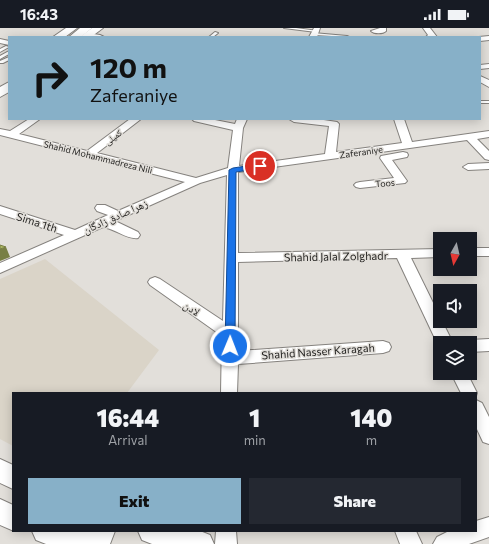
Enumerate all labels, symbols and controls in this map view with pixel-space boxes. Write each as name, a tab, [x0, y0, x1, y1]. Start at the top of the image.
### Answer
text: 16:43	[20, 5, 58, 23]
text: 120 m	[90, 50, 167, 84]
icon: right	[24, 52, 76, 104]
text: Zaferaniye	[90, 84, 178, 106]
street label: کمیلی	[102, 127, 124, 147]
street label: Shahid Mohammadreza Nili	[42, 138, 154, 176]
street label: Zaferaniye	[339, 143, 384, 160]
pin	[243, 149, 277, 183]
icon: arrive	[249, 155, 271, 177]
street label: Toos	[375, 177, 395, 189]
street label: زهرا صادق زادگان	[81, 196, 150, 237]
street label: Sima 1th	[15, 209, 59, 235]
north arrow	[433, 232, 477, 276]
map controls	[433, 232, 477, 380]
street label: Shahid Jalal Zolghadr	[284, 249, 389, 264]
button: sound	[433, 284, 477, 328]
street label: لادن	[181, 298, 203, 319]
position arrow	[209, 325, 251, 367]
button: layers	[433, 336, 477, 380]
street label: Shahid Nasser Karagah	[261, 341, 375, 361]
text: 16:44	[96, 403, 159, 432]
text: 1	[249, 403, 260, 432]
text: 140	[350, 403, 392, 432]
text: Arrival	[108, 432, 147, 448]
text: min	[244, 432, 266, 448]
text: m	[366, 432, 377, 448]
button: Exit	[28, 478, 241, 524]
button: Share	[249, 478, 461, 524]

